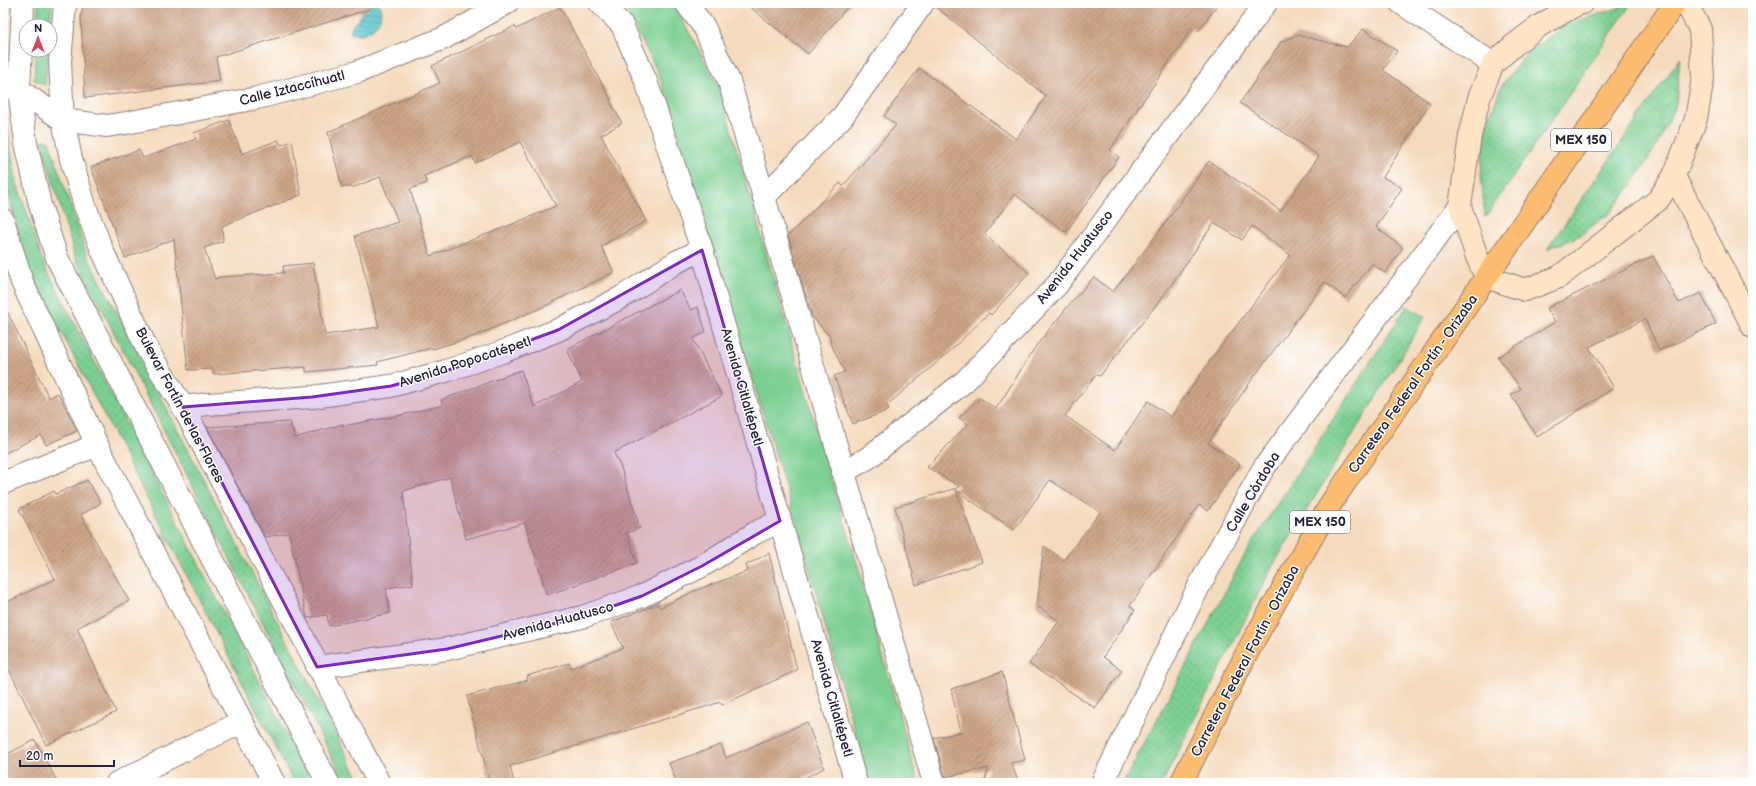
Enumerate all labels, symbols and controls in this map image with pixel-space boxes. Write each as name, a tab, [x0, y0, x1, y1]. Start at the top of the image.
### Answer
north arrow	[18, 18, 58, 58]
text: N	[34, 22, 42, 35]
street label: Calle Iztaccíhuatl	[238, 67, 346, 109]
road number: MEX 150	[1551, 129, 1611, 151]
street label: Avenida Huatusco	[1033, 207, 1117, 307]
street label: Carretera Federal Fortín - Orizaba	[1345, 291, 1481, 477]
street label: Bulevar Fortín de las Flores	[132, 324, 228, 486]
street label: Avenida Citlaltépetl	[717, 326, 767, 448]
street label: Avenida Popocatépetl	[397, 333, 533, 391]
street label: Calle Córdoba	[1222, 449, 1284, 535]
road number: MEX 150	[1290, 511, 1350, 533]
street label: Carretera Federal Fortín - Orizaba	[1187, 562, 1303, 760]
street label: Avenida Huatusco	[501, 598, 615, 644]
street label: Avenida Citlaltépetl	[807, 637, 857, 759]
scale bar	[20, 742, 114, 768]
text: 20 m	[26, 749, 53, 764]

